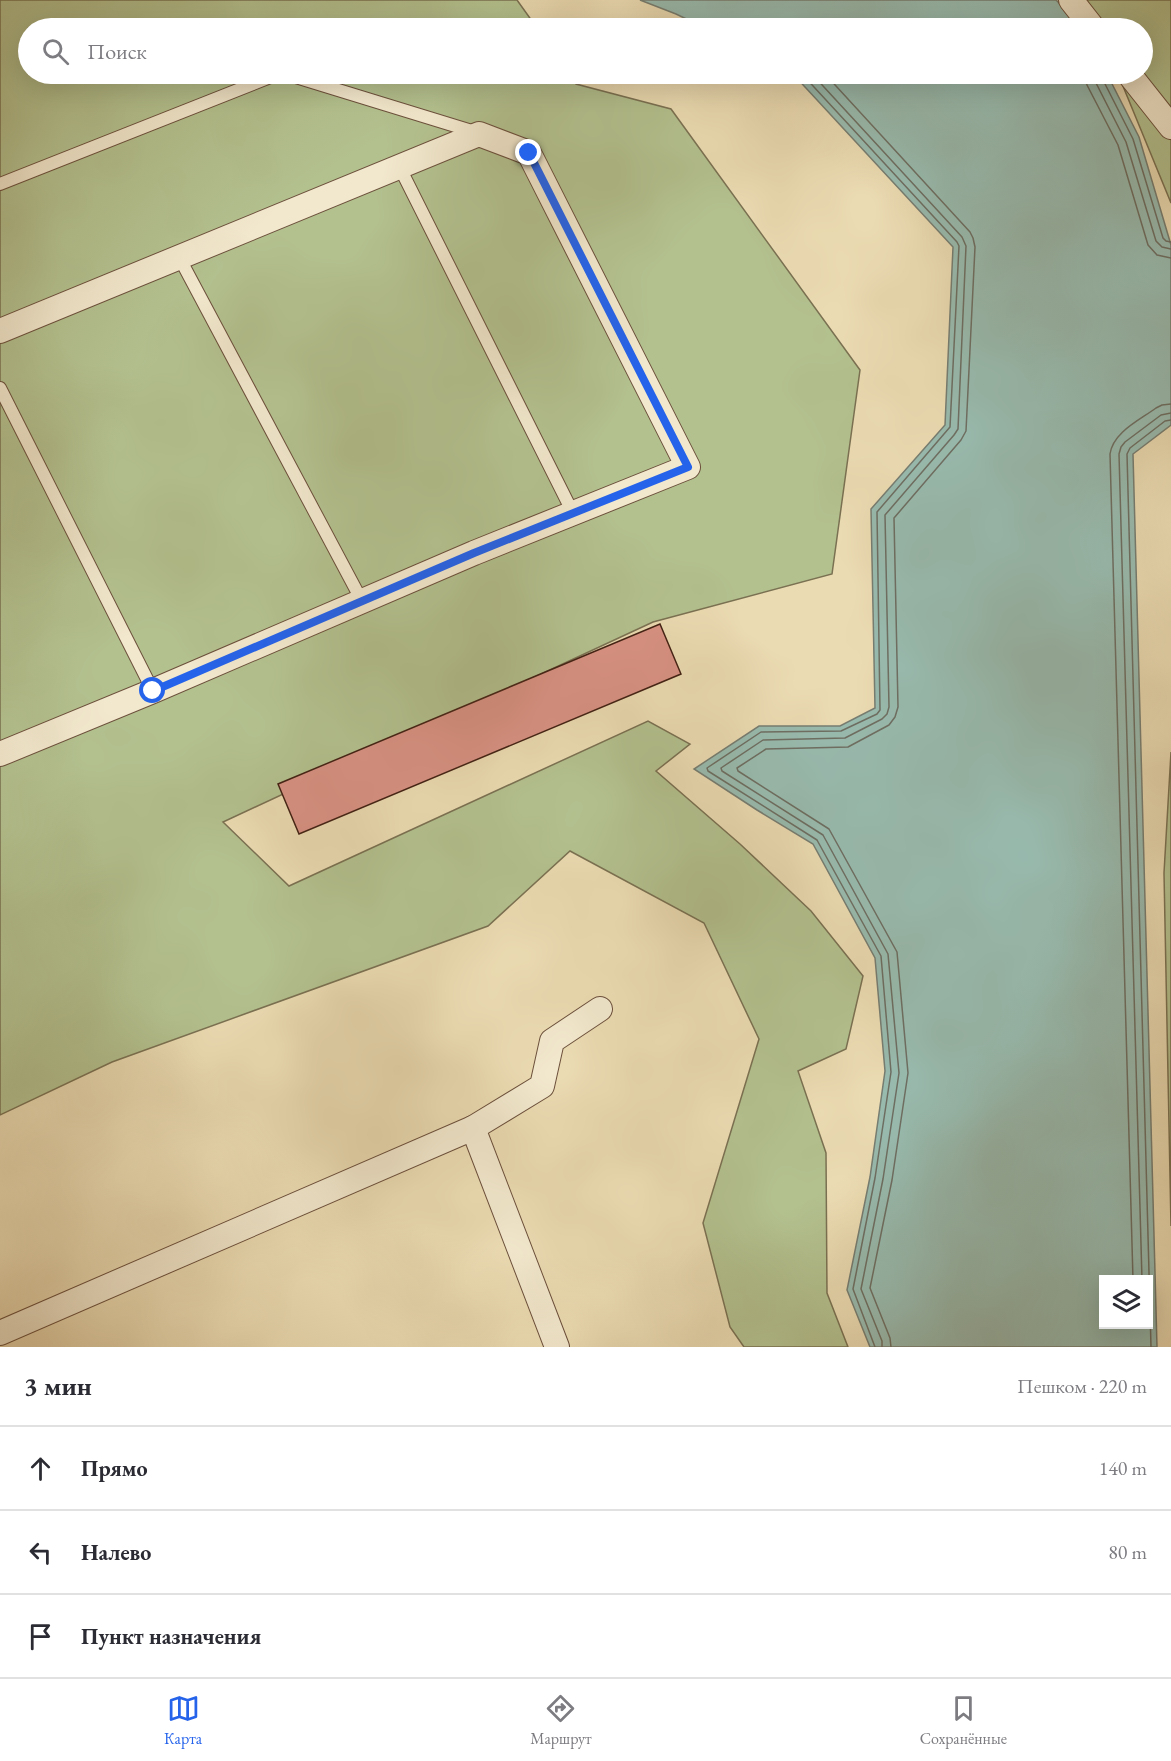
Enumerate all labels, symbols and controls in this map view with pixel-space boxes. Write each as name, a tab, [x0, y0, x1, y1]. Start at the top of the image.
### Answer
search box	[18, 18, 1153, 84]
icon: search	[39, 35, 72, 68]
text: Поиск	[87, 37, 147, 66]
route end	[515, 139, 541, 165]
route start	[139, 677, 165, 703]
map controls	[1099, 1275, 1153, 1329]
button: layers	[1099, 1275, 1153, 1329]
text: 3 мин	[24, 1369, 92, 1403]
text: Пешком · 220 m	[1017, 1373, 1147, 1399]
icon: ahead	[24, 1452, 57, 1485]
text: Прямо	[81, 1454, 148, 1483]
text: 140 m	[1099, 1455, 1147, 1481]
icon: left	[24, 1536, 57, 1569]
text: Налево	[81, 1538, 151, 1567]
text: 80 m	[1108, 1539, 1147, 1565]
icon: arrive	[24, 1620, 57, 1653]
text: Пункт назначения	[81, 1622, 261, 1651]
tab: Карта	[164, 1692, 202, 1749]
tab: Маршрут	[530, 1692, 592, 1749]
tab: Сохранённые	[920, 1692, 1007, 1749]

